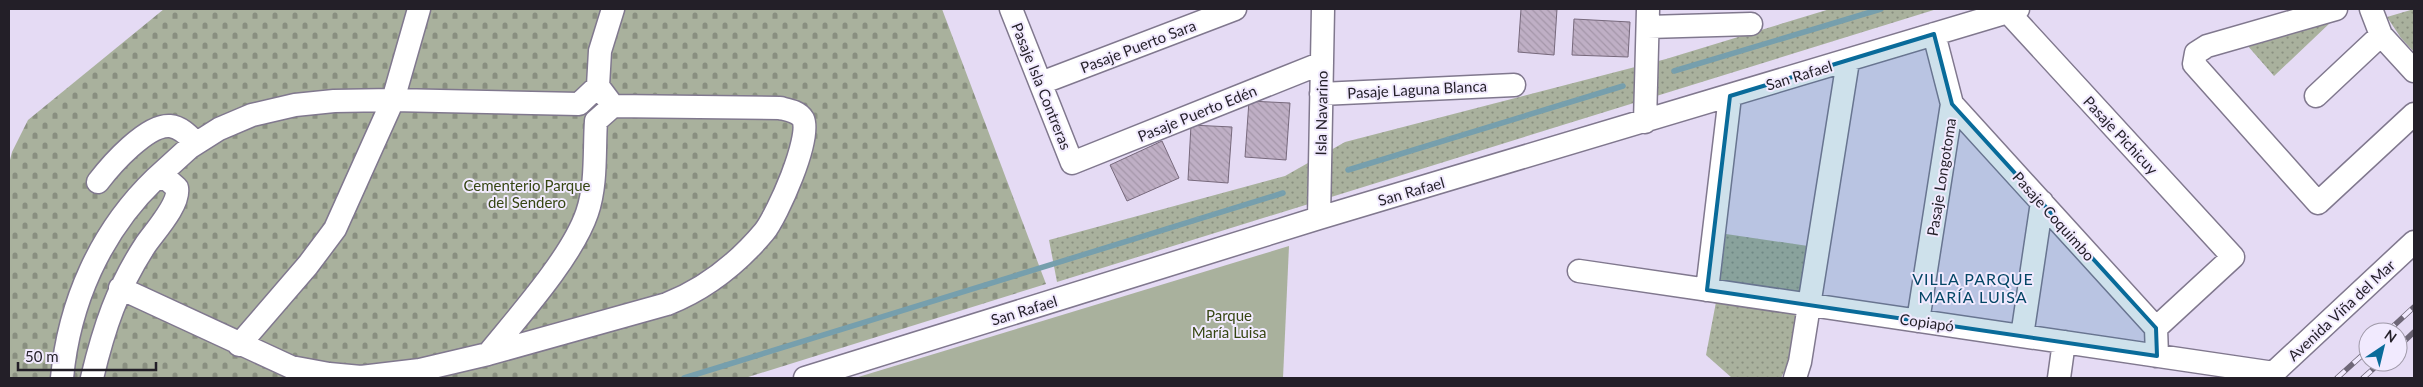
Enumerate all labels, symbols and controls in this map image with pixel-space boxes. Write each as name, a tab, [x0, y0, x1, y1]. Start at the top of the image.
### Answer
street label: Pasaje Puerto Sara	[1078, 16, 1198, 76]
street label: Pasaje Isla Contreras	[1008, 20, 1076, 152]
street label: San Rafael	[1764, 56, 1834, 94]
street label: Isla Navarino	[1311, 70, 1331, 156]
street label: Pasaje Laguna Blanca	[1347, 76, 1487, 102]
street label: Pasaje Puerto Edén	[1135, 81, 1259, 145]
street label: Pasaje Pichicuy	[2080, 92, 2162, 178]
street label: Pasaje Longotoma	[1923, 117, 1959, 237]
street label: Pasaje Coquimbo	[2009, 168, 2099, 264]
street label: San Rafael	[1376, 173, 1446, 209]
park label: Cementerio Parque del Sendero	[463, 176, 591, 211]
street label: Avenida Viña del Mar	[2284, 255, 2399, 364]
district label: VILLA PARQUE MARÍA LUISA	[1912, 269, 2034, 306]
street label: San Rafael	[989, 291, 1059, 329]
park label: Parque María Luisa	[1192, 306, 1266, 341]
street label: Copiapó	[1899, 309, 1955, 335]
north arrow	[2358, 322, 2408, 372]
text: N	[2381, 326, 2400, 346]
scale bar	[18, 340, 155, 372]
text: 50 m	[25, 347, 59, 365]

